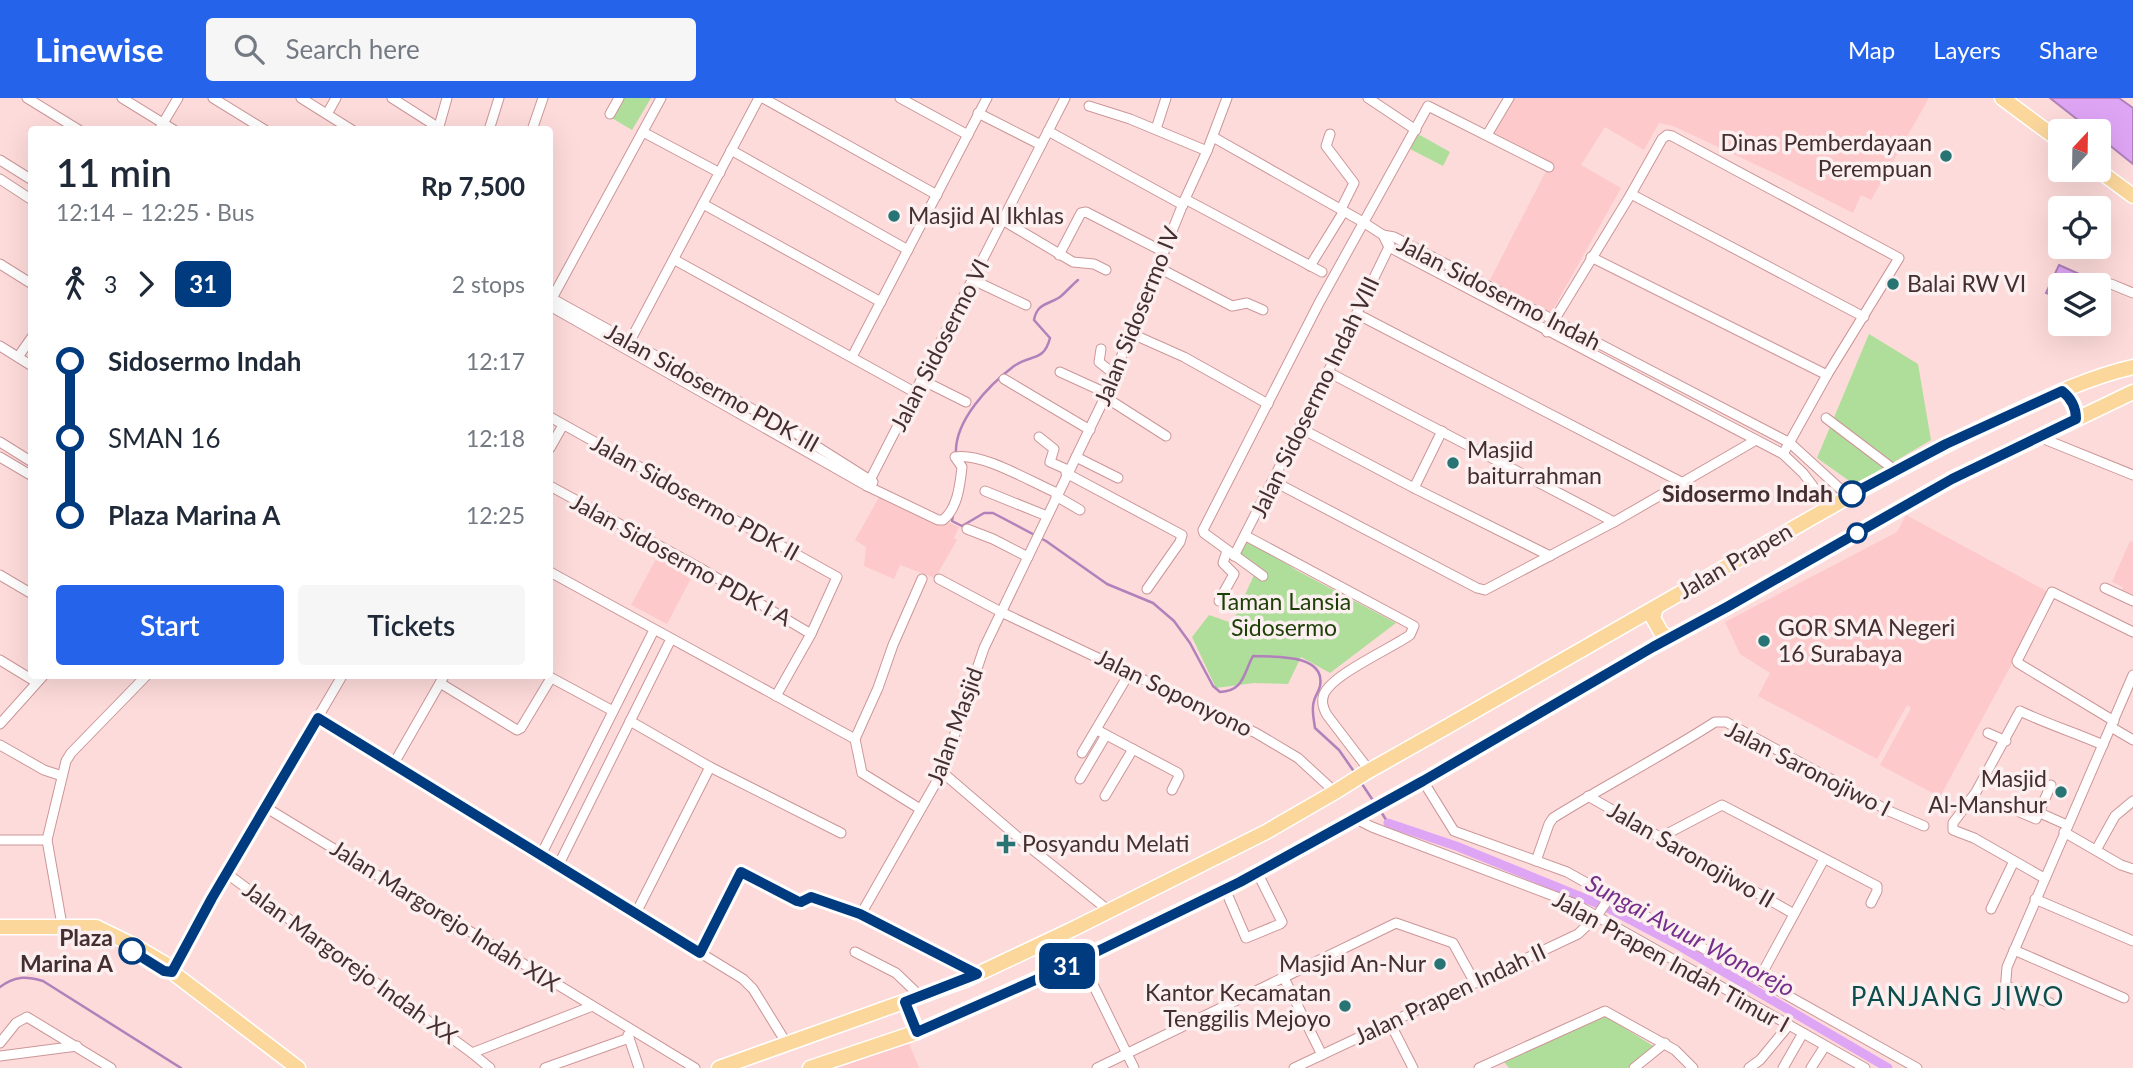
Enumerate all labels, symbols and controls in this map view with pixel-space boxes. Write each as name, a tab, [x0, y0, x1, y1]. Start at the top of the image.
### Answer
search box	[206, 18, 696, 81]
text: Linewise	[35, 29, 164, 69]
icon: search	[230, 30, 268, 68]
text: Search here	[286, 33, 420, 65]
text: Map	[1848, 35, 1895, 64]
text: Layers	[1933, 35, 2001, 64]
text: Share	[2039, 35, 2098, 64]
north arrow	[2048, 119, 2110, 182]
map controls	[2048, 119, 2111, 336]
place label: Dinas Pemberdayaan Perempuan	[1721, 128, 1932, 182]
marker: Dinas Pemberdayaan Perempuan	[1938, 148, 1954, 164]
text: 11 min	[56, 149, 172, 195]
text: Rp 7,500	[421, 170, 525, 202]
button: locate	[2048, 196, 2111, 259]
text: 12:14 – 12:25 · Bus	[56, 198, 255, 226]
place label: Masjid Al Ikhlas	[908, 201, 1064, 229]
marker: Masjid Al Ikhlas	[886, 208, 902, 224]
street label: Jalan Sidosermo IV	[1087, 222, 1185, 409]
street label: Jalan Sidosermo Indah	[1393, 229, 1606, 356]
street label: Jalan Sidosermo VI	[884, 254, 995, 435]
icon: walk	[56, 265, 94, 303]
icon: forward	[127, 265, 165, 303]
text: 31	[189, 269, 217, 298]
place label: Balai RW VI	[1907, 269, 2026, 297]
text: 3	[104, 270, 117, 298]
text: 2 stops	[452, 270, 525, 298]
street label: Jalan Sidosermo Indah VIII	[1244, 272, 1385, 522]
button: layers	[2048, 273, 2111, 336]
marker: Balai RW VI	[1885, 276, 1901, 292]
street label: Jalan Sidosermo PDK III	[601, 317, 824, 458]
text: Sidosermo Indah	[108, 345, 301, 377]
text: 12:17	[466, 347, 525, 375]
text: SMAN 16	[108, 422, 221, 454]
text: 12:18	[466, 424, 525, 452]
street label: Jalan Sidosermo PDK II	[586, 428, 804, 566]
place label: Masjid baiturrahman	[1467, 435, 1602, 489]
marker: Masjid baiturrahman	[1445, 455, 1461, 471]
place label: Sidosermo Indah	[1662, 479, 1833, 507]
marker: Sidosermo Indah	[1839, 481, 1865, 507]
street label: Jalan Sidosermo PDK I A	[566, 487, 797, 632]
text: Plaza Marina A	[108, 499, 280, 531]
text: 12:25	[466, 501, 525, 529]
street label: Jalan Prapen	[1672, 516, 1797, 604]
unlabelled marker	[1847, 523, 1867, 543]
button: Start	[56, 585, 284, 665]
button: Tickets	[298, 585, 525, 665]
park label: Taman Lansia Sidosermo	[1217, 587, 1351, 641]
place label: GOR SMA Negeri 16 Surabaya	[1778, 613, 1955, 667]
marker: GOR SMA Negeri 16 Surabaya	[1756, 633, 1772, 649]
street label: Jalan Soponyono	[1092, 642, 1257, 742]
street label: Jalan Masjid	[920, 663, 988, 788]
street label: Jalan Saronojiwo I	[1721, 715, 1896, 822]
place label: Masjid Al-Manshur	[1928, 764, 2048, 818]
marker: Masjid Al-Manshur	[2053, 784, 2069, 800]
street label: Jalan Saronojiwo II	[1603, 795, 1780, 913]
place label: Posyandu Melati	[1022, 829, 1190, 857]
street label: Jalan Margorejo Indah XIX	[326, 833, 565, 997]
marker: Posyandu Melati	[996, 834, 1016, 854]
water label: Sungai Avuur Wonorejo	[1581, 867, 1800, 1002]
street label: Jalan Margorejo Indah XX	[238, 875, 463, 1049]
street label: Jalan Prapen Indah Timur I	[1549, 884, 1794, 1038]
place label: Plaza Marina A	[20, 923, 114, 977]
street label: Jalan Prapen Indah II	[1349, 936, 1550, 1050]
marker: Plaza Marina A	[119, 938, 145, 964]
line badge: 31	[1036, 943, 1098, 989]
place label: Masjid An-Nur	[1279, 949, 1427, 977]
text: 31	[1053, 951, 1081, 980]
marker: Masjid An-Nur	[1432, 956, 1448, 972]
place label: Kantor Kecamatan Tenggilis Mejoyo	[1145, 978, 1331, 1032]
district label: PANJANG JIWO	[1851, 980, 2065, 1012]
marker: Kantor Kecamatan Tenggilis Mejoyo	[1337, 998, 1353, 1014]

